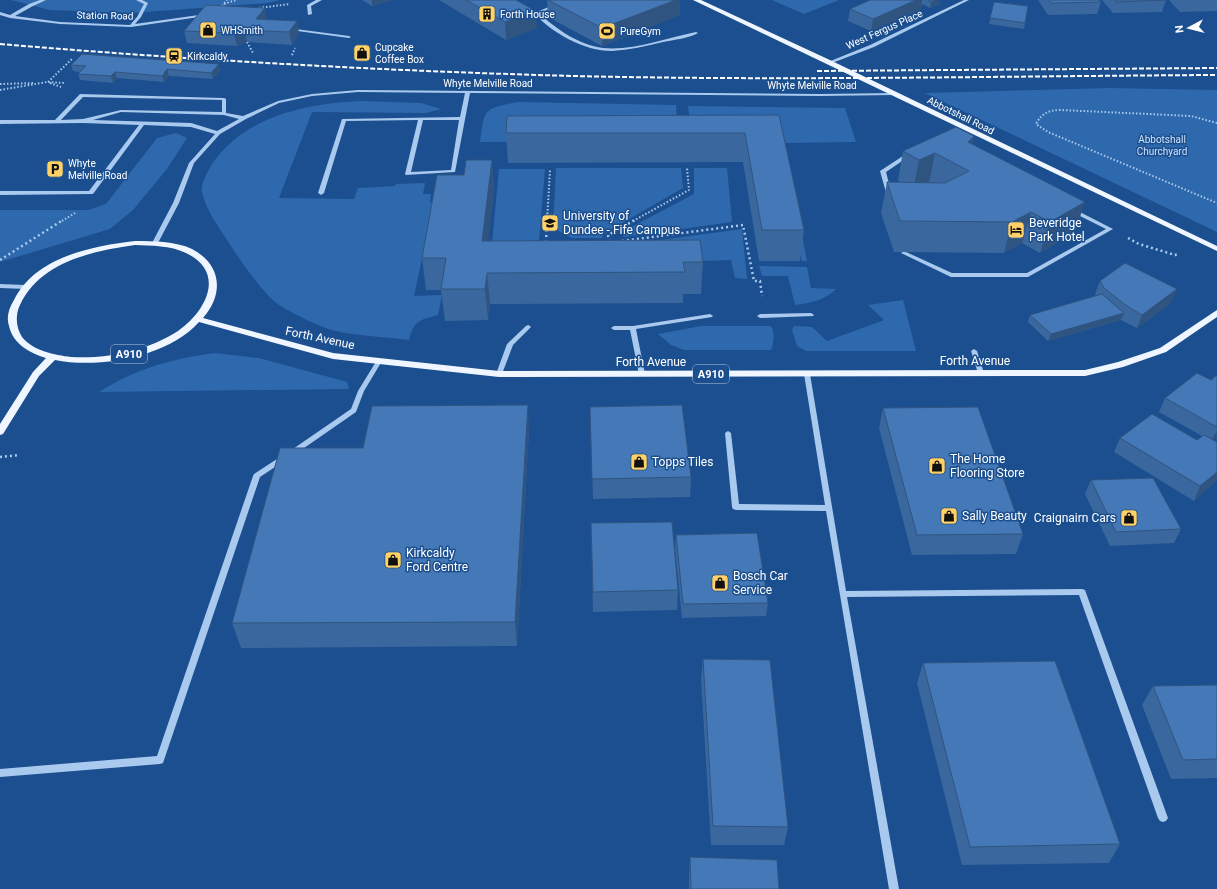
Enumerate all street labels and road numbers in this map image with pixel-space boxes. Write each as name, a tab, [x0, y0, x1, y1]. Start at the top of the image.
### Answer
street label: West Fergus Place	[844, 8, 924, 51]
street label: Station Road	[76, 10, 134, 21]
street label: Whyte Melville Road	[443, 78, 533, 89]
street label: Whyte Melville Road	[767, 80, 857, 91]
street label: Abbotshall Road	[926, 94, 996, 136]
street label: Forth Avenue	[284, 324, 356, 352]
road number: A910	[111, 345, 147, 363]
street label: Forth Avenue	[940, 354, 1010, 368]
street label: Forth Avenue	[616, 355, 686, 369]
road number: A910	[693, 365, 729, 383]

